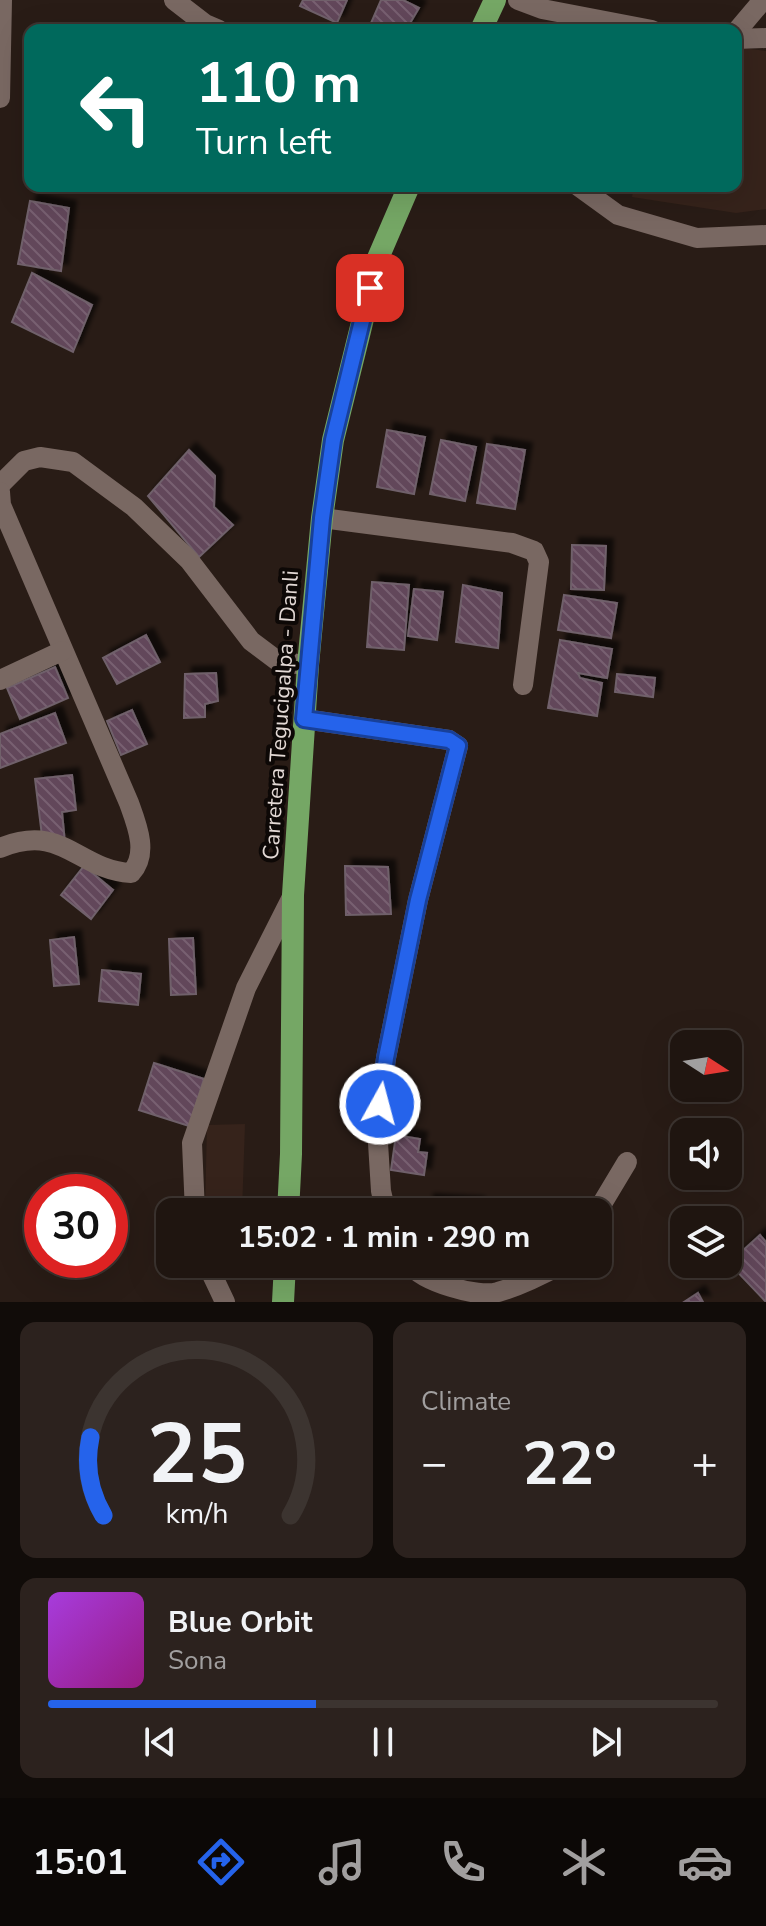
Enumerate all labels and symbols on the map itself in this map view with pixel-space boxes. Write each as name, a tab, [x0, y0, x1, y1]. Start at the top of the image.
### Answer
pin	[336, 254, 404, 322]
street label: Carretera Tegucigalpa - Danli	[256, 569, 306, 861]
north arrow	[670, 1030, 742, 1102]
position arrow	[338, 1062, 422, 1146]
speed limit sign: 30	[24, 1174, 128, 1278]

